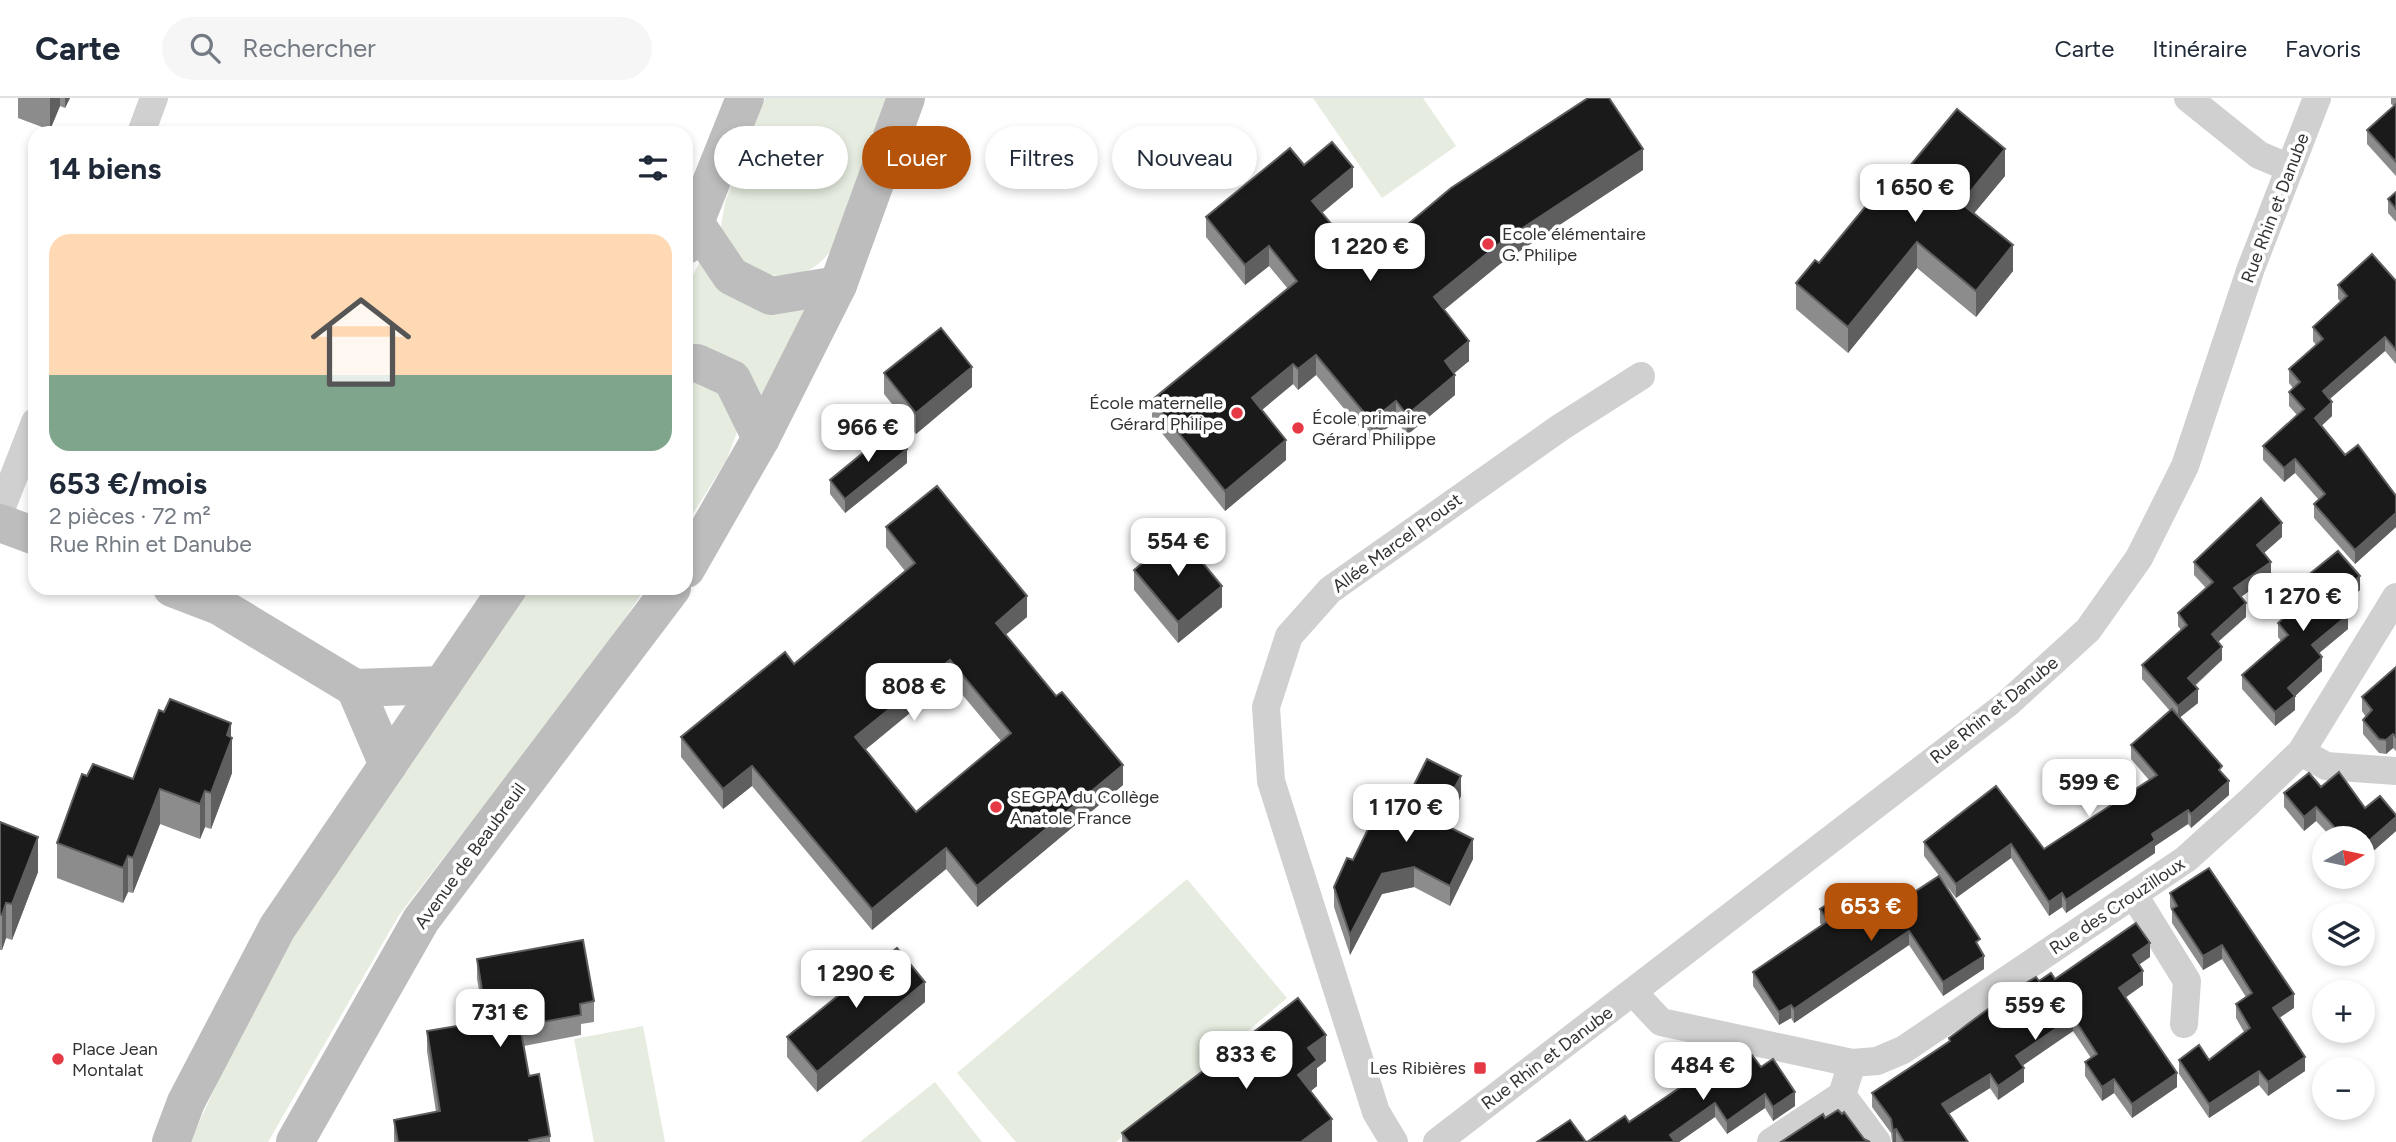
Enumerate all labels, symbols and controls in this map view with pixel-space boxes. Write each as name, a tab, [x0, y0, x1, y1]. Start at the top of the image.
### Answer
search box	[162, 17, 652, 80]
text: Carte	[35, 29, 120, 68]
icon: search	[186, 29, 224, 67]
text: Rechercher	[242, 32, 376, 64]
text: Carte	[2054, 34, 2114, 63]
text: Itinéraire	[2152, 34, 2247, 63]
text: Favoris	[2285, 34, 2361, 63]
chip: Acheter	[714, 126, 848, 189]
chip: Louer	[862, 126, 971, 189]
chip: Filtres	[985, 126, 1098, 189]
chip: Nouveau	[1112, 126, 1257, 189]
street label: Rue Rhin et Danube	[2236, 130, 2314, 286]
icon: filters	[634, 149, 672, 187]
text: 14 biens	[49, 150, 161, 187]
pin: 1 650 €	[1850, 164, 1980, 224]
text: 1 650 €	[1876, 173, 1954, 201]
pin: 1 220 €	[1305, 223, 1435, 283]
place label: Ecole élémentaire G. Philipe	[1502, 223, 1646, 266]
text: 1 220 €	[1331, 232, 1409, 260]
marker: Ecole élémentaire G. Philipe	[1480, 236, 1496, 252]
icon: home	[298, 279, 424, 405]
place label: École maternelle Gérard Philipe	[1089, 392, 1223, 435]
pin: 966 €	[819, 404, 917, 464]
marker: École maternelle Gérard Philipe	[1229, 405, 1245, 421]
place label: École primaire Gérard Philippe	[1312, 407, 1436, 450]
text: 966 €	[837, 413, 899, 441]
marker: École primaire Gérard Philippe	[1290, 420, 1306, 436]
text: 653 €/mois	[49, 465, 207, 502]
street label: Allée Marcel Proust	[1328, 488, 1466, 597]
text: 2 pièces · 72 m²	[49, 502, 211, 530]
pin: 554 €	[1129, 518, 1227, 578]
text: 554 €	[1147, 527, 1209, 555]
text: Rue Rhin et Danube	[49, 530, 252, 558]
pin: 1 270 €	[2238, 574, 2368, 633]
text: 1 270 €	[2264, 582, 2342, 610]
street label: Rue Rhin et Danube	[1925, 651, 2063, 768]
pin: 808 €	[865, 664, 963, 723]
text: 808 €	[882, 672, 946, 700]
pin: 599 €	[2040, 760, 2138, 819]
text: 599 €	[2058, 768, 2120, 796]
street label: Avenue de Beaubreuil	[410, 779, 530, 933]
pin: 1 170 €	[1341, 784, 1471, 844]
place label: SEGPA du Collège Anatole France	[1010, 786, 1159, 829]
text: 1 170 €	[1369, 793, 1443, 821]
marker: SEGPA du Collège Anatole France	[988, 799, 1004, 815]
north arrow	[2312, 826, 2375, 889]
map controls	[2312, 826, 2375, 1120]
street label: Rue des Crouzilloux	[2045, 852, 2189, 959]
pin: 653 €	[1822, 884, 1920, 943]
text: 653 €	[1841, 892, 1901, 920]
button: layers	[2312, 903, 2375, 966]
pin: 1 290 €	[791, 950, 921, 1010]
text: 1 290 €	[817, 959, 895, 987]
button: +	[2312, 980, 2375, 1043]
pin: 559 €	[1986, 982, 2084, 1042]
pin: 731 €	[451, 990, 549, 1049]
text: 559 €	[2004, 991, 2066, 1019]
text: 731 €	[472, 998, 528, 1026]
street label: Rue Rhin et Danube	[1477, 1001, 1617, 1115]
pin: 833 €	[1197, 1032, 1295, 1091]
place label: Place Jean Montalat	[72, 1038, 158, 1081]
text: 833 €	[1215, 1040, 1277, 1068]
pin: 484 €	[1654, 1042, 1752, 1102]
marker: Place Jean Montalat	[50, 1051, 66, 1067]
text: 484 €	[1671, 1051, 1735, 1079]
place label: Les Ribières	[1370, 1057, 1466, 1079]
button: −	[2312, 1057, 2375, 1120]
marker: Les Ribières	[1472, 1060, 1488, 1076]

